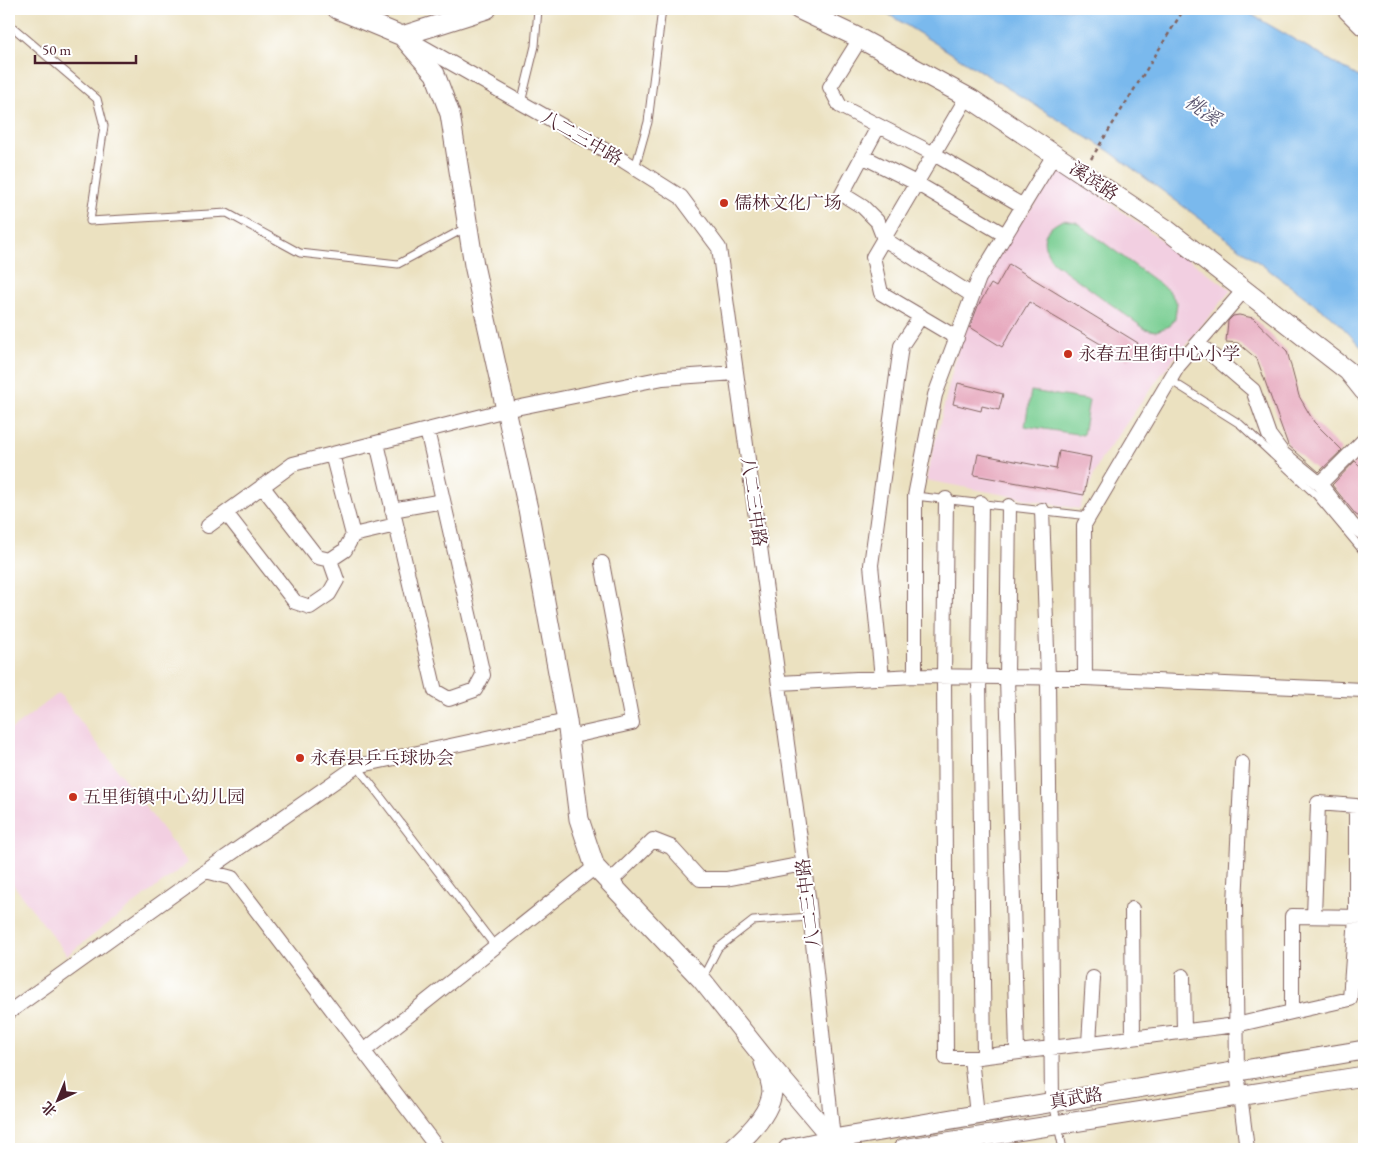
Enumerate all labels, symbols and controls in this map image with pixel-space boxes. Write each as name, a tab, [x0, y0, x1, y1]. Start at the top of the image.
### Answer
scale bar	[35, 32, 136, 64]
text: 50 m	[42, 40, 71, 59]
water label: 桃溪	[1180, 89, 1227, 133]
street label: 八二三中路	[538, 105, 627, 170]
street label: 溪滨路	[1065, 156, 1123, 205]
place label: 儒林文化广场	[734, 191, 842, 214]
marker: 儒林文化广场	[718, 197, 730, 209]
place label: 永春五里街中心小学	[1078, 342, 1240, 365]
marker: 永春五里街中心小学	[1062, 348, 1074, 360]
street label: 八二三中路	[737, 456, 772, 548]
place label: 永春县乒乓球协会	[310, 746, 454, 769]
marker: 永春县乒乓球协会	[294, 752, 306, 764]
place label: 五里街镇中心幼儿园	[83, 785, 245, 808]
marker: 五里街镇中心幼儿园	[67, 791, 79, 803]
street label: 八二三中路	[791, 857, 824, 949]
north arrow	[32, 1076, 82, 1126]
street label: 真武路	[1047, 1082, 1104, 1113]
text: 北	[38, 1098, 60, 1121]

